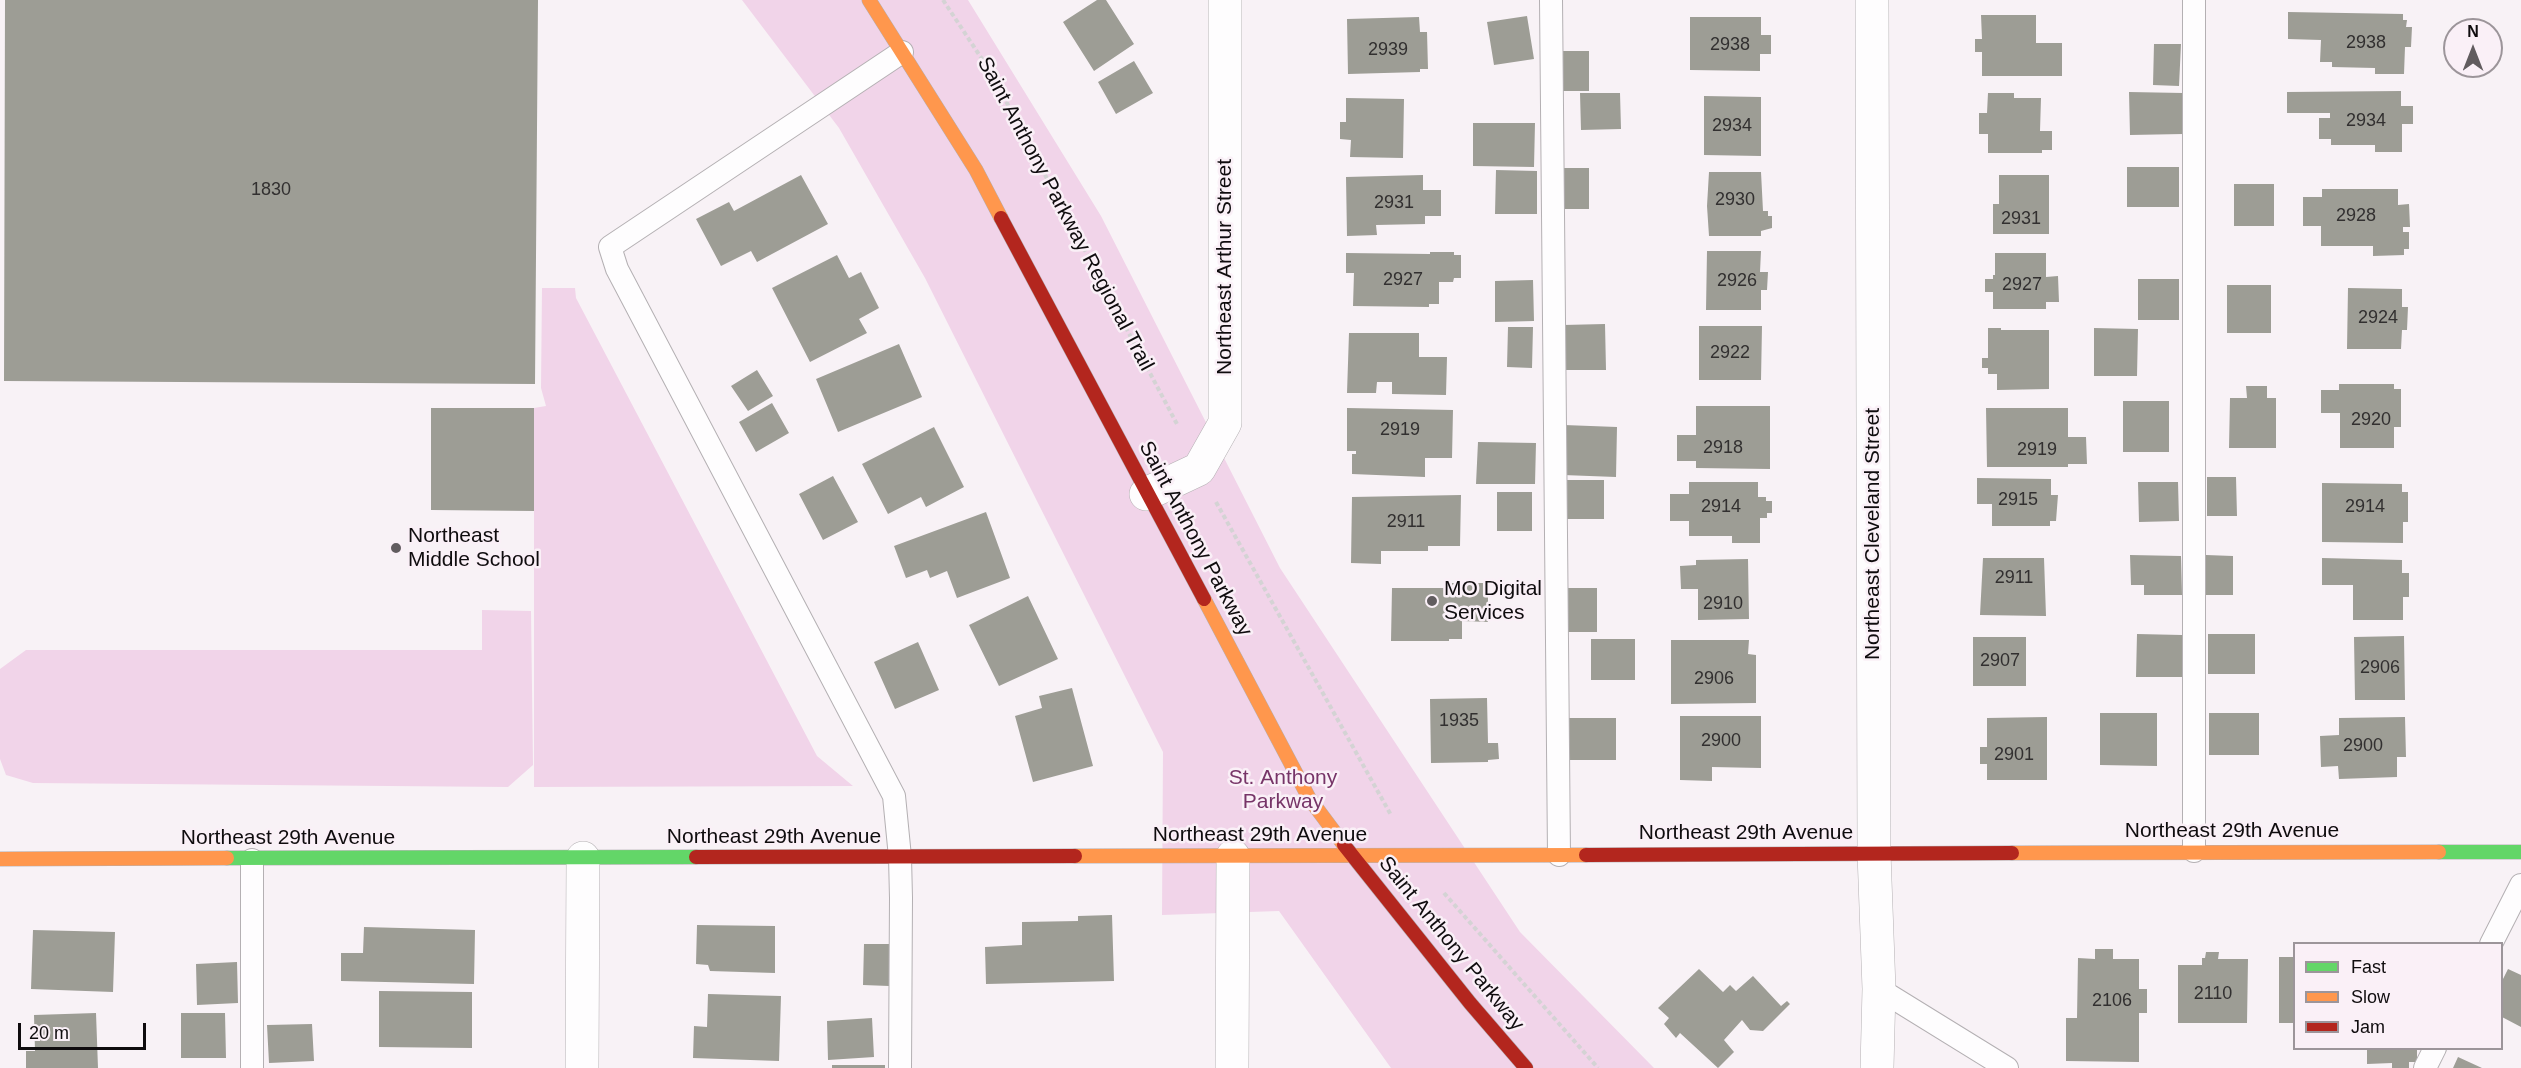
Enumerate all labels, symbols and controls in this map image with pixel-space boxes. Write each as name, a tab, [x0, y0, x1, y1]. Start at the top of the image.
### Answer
north arrow	[2443, 18, 2503, 78]
text: N	[2467, 23, 2479, 40]
house number: 2938	[2346, 32, 2386, 54]
house number: 2938	[1710, 34, 1750, 56]
house number: 2939	[1368, 39, 1408, 61]
street label: Saint Anthony Parkway Regional Trail	[971, 53, 1159, 375]
house number: 2934	[2346, 110, 2386, 132]
house number: 2934	[1712, 115, 1752, 137]
street label: Northeast Arthur Street	[1212, 159, 1238, 375]
house number: 1830	[251, 179, 291, 201]
house number: 2930	[1715, 189, 1755, 211]
house number: 2931	[1374, 192, 1414, 214]
house number: 2928	[2336, 205, 2376, 227]
house number: 2931	[2001, 208, 2041, 230]
house number: 2927	[1383, 269, 1423, 291]
house number: 2926	[1717, 270, 1757, 292]
house number: 2927	[2002, 274, 2042, 296]
house number: 2924	[2358, 307, 2398, 329]
house number: 2922	[1710, 342, 1750, 364]
street label: Northeast Cleveland Street	[1860, 408, 1886, 660]
house number: 2920	[2351, 409, 2391, 431]
house number: 2919	[1380, 419, 1420, 441]
street label: Saint Anthony Parkway	[1133, 437, 1257, 641]
house number: 2918	[1703, 437, 1743, 459]
house number: 2919	[2017, 439, 2057, 461]
house number: 2915	[1998, 489, 2038, 511]
house number: 2914	[1701, 496, 1741, 518]
house number: 2914	[2345, 496, 2385, 518]
house number: 2911	[1387, 511, 1425, 533]
place label: Northeast Middle School	[408, 523, 540, 573]
marker: Northeast Middle School	[389, 541, 403, 555]
house number: 2911	[1995, 567, 2033, 589]
place label: MO Digital Services	[1444, 576, 1542, 626]
house number: 2910	[1703, 593, 1743, 615]
marker: MO Digital Services	[1425, 594, 1439, 608]
house number: 2907	[1980, 650, 2020, 672]
house number: 2906	[2360, 657, 2400, 679]
house number: 2906	[1694, 668, 1734, 690]
house number: 1935	[1439, 710, 1479, 732]
house number: 2900	[1701, 730, 1741, 752]
house number: 2900	[2343, 735, 2383, 757]
house number: 2901	[1994, 744, 2034, 766]
park label: St. Anthony Parkway	[1229, 765, 1337, 815]
street label: Northeast 29th Avenue	[2125, 818, 2339, 844]
street label: Northeast 29th Avenue	[1639, 820, 1853, 846]
street label: Northeast 29th Avenue	[1153, 822, 1367, 848]
street label: Northeast 29th Avenue	[667, 824, 881, 850]
street label: Northeast 29th Avenue	[181, 825, 395, 851]
street label: Saint Anthony Parkway	[1373, 852, 1529, 1036]
legend	[2293, 942, 2503, 1050]
text: Fast	[2351, 957, 2386, 977]
house number: 2110	[2194, 983, 2232, 1005]
text: Slow	[2351, 987, 2390, 1007]
house number: 2106	[2092, 990, 2132, 1012]
scale bar	[21, 1011, 148, 1049]
text: Jam	[2351, 1017, 2385, 1037]
text: 20 m	[29, 1023, 69, 1043]

